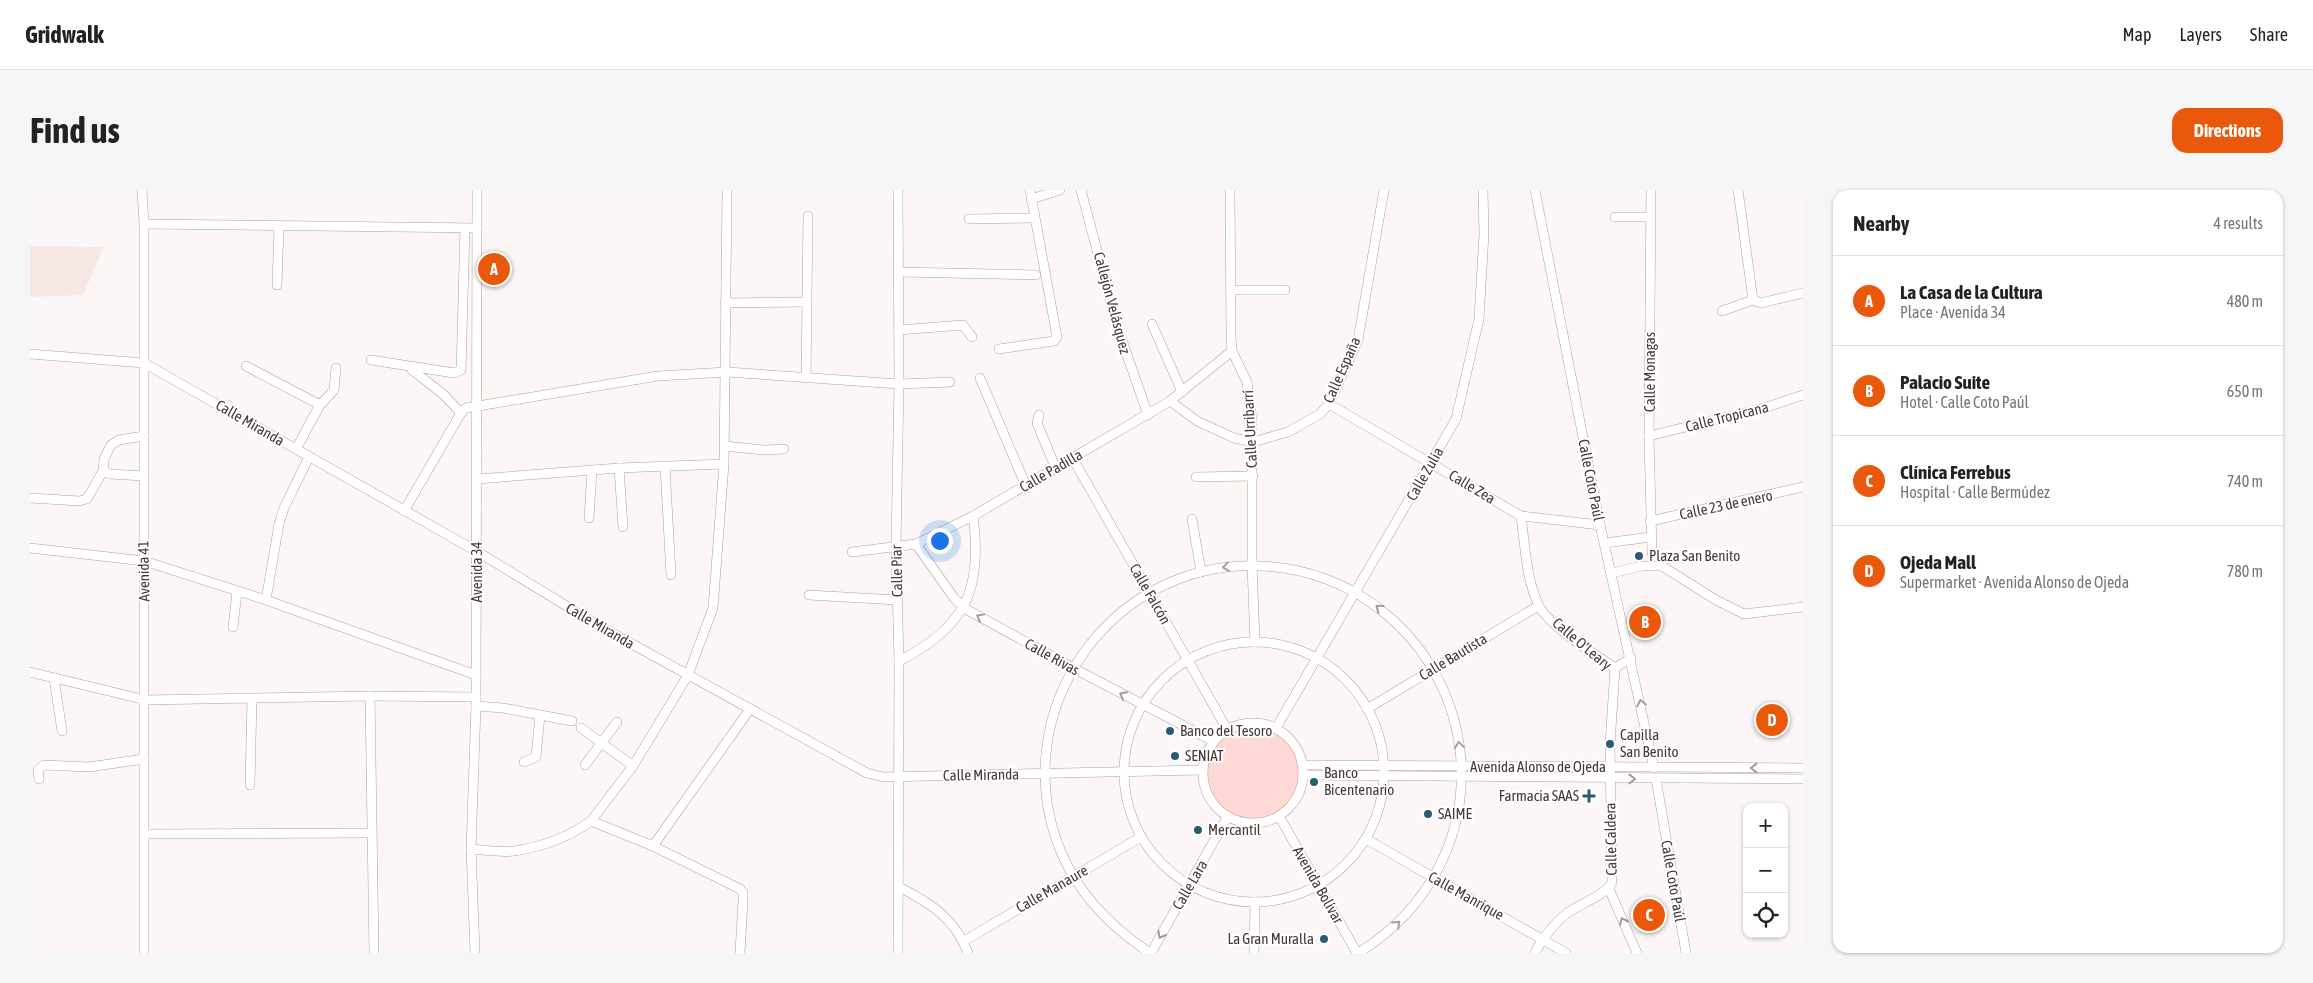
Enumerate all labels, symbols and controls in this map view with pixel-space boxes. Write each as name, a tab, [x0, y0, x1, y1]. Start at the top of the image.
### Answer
text: Gridwalk	[25, 21, 104, 48]
text: Map	[2122, 24, 2151, 45]
text: Layers	[2179, 24, 2222, 45]
text: Share	[2250, 24, 2288, 45]
button: Directions	[2172, 108, 2283, 153]
text: Find us	[30, 110, 120, 150]
text: Nearby	[1853, 211, 1909, 235]
text: 4 results	[2213, 214, 2263, 232]
pin: A	[478, 250, 510, 288]
street label: Callejón Velásquez	[1091, 250, 1134, 356]
text: La Casa de la Cultura	[1900, 281, 2043, 303]
text: A	[1865, 292, 1873, 310]
text: 480 m	[2227, 292, 2263, 310]
text: Place · Avenida 34	[1900, 303, 2006, 321]
street label: Calle Monagas	[1641, 332, 1658, 412]
street label: Calle España	[1319, 334, 1364, 405]
text: Palacio Suite	[1900, 371, 1990, 393]
text: B	[1865, 382, 1873, 400]
text: 650 m	[2227, 382, 2263, 400]
street label: Calle Urribarrí	[1239, 389, 1260, 468]
text: Hotel · Calle Coto Paúl	[1900, 393, 2029, 411]
street label: Calle Miranda	[213, 396, 288, 449]
street label: Calle Tropicana	[1684, 398, 1770, 435]
street label: Calle Coto Paúl	[1575, 438, 1608, 522]
street label: Calle Zulia	[1403, 444, 1447, 503]
street label: Calle Padilla	[1016, 446, 1085, 495]
text: Clínica Ferrebus	[1900, 461, 2011, 483]
street label: Calle Zea	[1446, 466, 1498, 507]
text: C	[1865, 472, 1873, 490]
text: 740 m	[2227, 472, 2263, 490]
text: Hospital · Calle Bermúdez	[1900, 483, 2050, 501]
street label: Calle 23 de enero	[1678, 486, 1774, 523]
your location	[927, 528, 953, 554]
street label: Avenida 41	[134, 540, 153, 602]
street label: Avenida 34	[468, 541, 485, 603]
street label: Calle Piar	[888, 544, 905, 597]
place label: Plaza San Benito	[1649, 547, 1740, 564]
marker: Plaza San Benito	[1633, 550, 1645, 562]
text: Ojeda Mall	[1900, 551, 1976, 573]
street label: Calle Falcón	[1126, 561, 1174, 627]
one-way arrow	[1222, 561, 1230, 572]
text: D	[1865, 562, 1873, 580]
text: 780 m	[2227, 562, 2263, 580]
text: Supermarket · Avenida Alonso de Ojeda	[1900, 573, 2129, 591]
street label: Calle Miranda	[563, 599, 638, 652]
pin: B	[1629, 603, 1661, 641]
one-way arrow	[1376, 606, 1385, 614]
one-way arrow	[977, 613, 986, 623]
street label: Calle O'Leary	[1549, 614, 1615, 673]
street label: Calle Bautista	[1416, 630, 1490, 683]
street label: Calle Rivas	[1022, 635, 1082, 678]
one-way arrow	[1119, 691, 1128, 701]
one-way arrow	[1636, 699, 1646, 707]
pin: D	[1756, 701, 1788, 739]
place label: Banco del Tesoro	[1180, 722, 1272, 739]
marker: Banco del Tesoro	[1164, 725, 1176, 737]
place label: Capilla San Benito	[1620, 726, 1678, 760]
marker: Capilla San Benito	[1604, 738, 1616, 750]
one-way arrow	[1455, 740, 1465, 749]
place label: SENIAT	[1185, 747, 1224, 764]
marker: SENIAT	[1169, 750, 1181, 762]
street label: Avenida Alonso de Ojeda	[1470, 758, 1606, 775]
one-way arrow	[1750, 763, 1758, 773]
place label: Banco Bicentenario	[1324, 764, 1394, 798]
street label: Calle Miranda	[943, 765, 1019, 784]
one-way arrow	[1628, 774, 1636, 784]
marker: Banco Bicentenario	[1308, 776, 1320, 788]
place label: Farmacia SAAS	[1499, 787, 1579, 804]
marker: Farmacia SAAS	[1583, 790, 1595, 802]
street label: Calle Caldera	[1601, 802, 1620, 876]
map controls	[1743, 803, 1788, 938]
button: +	[1743, 803, 1788, 848]
place label: SAIME	[1438, 805, 1473, 822]
marker: SAIME	[1422, 808, 1434, 820]
place label: Mercantil	[1208, 821, 1261, 838]
marker: Mercantil	[1192, 824, 1204, 836]
street label: Calle Coto Paúl	[1658, 839, 1689, 923]
street label: Avenida Bolívar	[1290, 843, 1348, 927]
button: −	[1743, 848, 1788, 893]
street label: Calle Lara	[1169, 857, 1211, 913]
street label: Calle Manaure	[1013, 861, 1091, 916]
street label: Calle Manrique	[1426, 868, 1507, 923]
button: locate	[1743, 893, 1788, 938]
pin: C	[1633, 896, 1665, 934]
one-way arrow	[1618, 917, 1629, 926]
one-way arrow	[1391, 921, 1400, 930]
one-way arrow	[1158, 930, 1168, 939]
place label: La Gran Muralla	[1227, 930, 1314, 947]
marker: La Gran Muralla	[1318, 933, 1330, 945]

